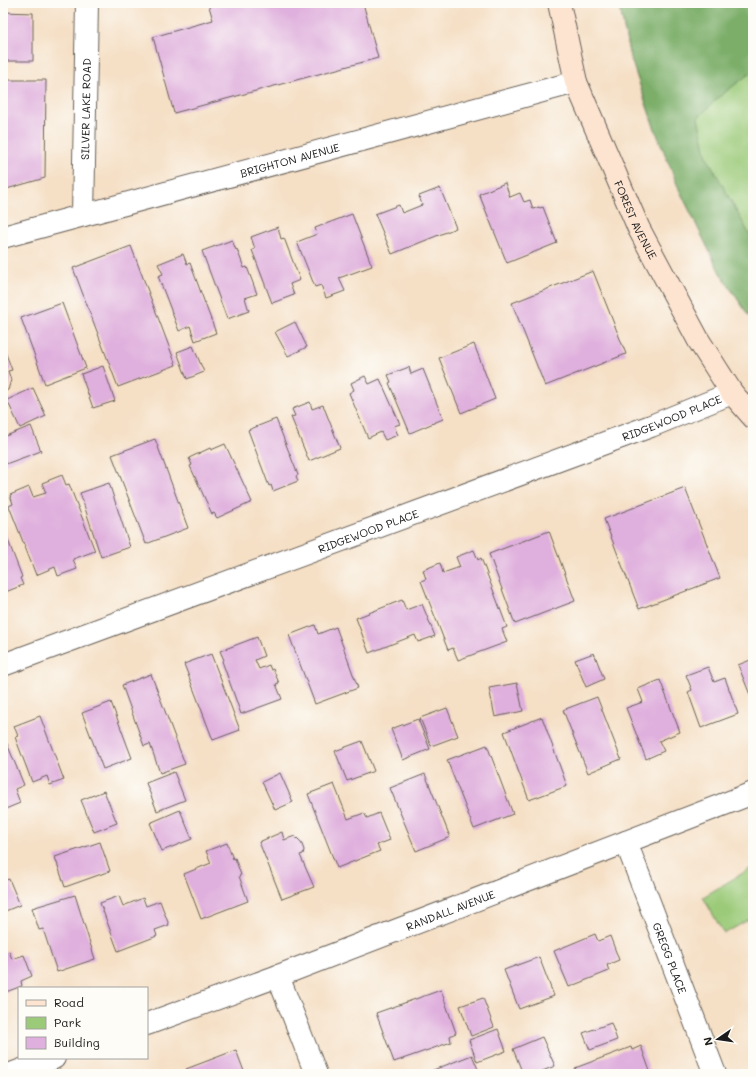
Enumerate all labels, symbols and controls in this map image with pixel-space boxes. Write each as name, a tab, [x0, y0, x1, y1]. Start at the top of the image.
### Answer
street label: SILVER LAKE ROAD	[77, 58, 93, 160]
street label: BRIGHTON AVENUE	[238, 139, 341, 180]
street label: FOREST AVENUE	[611, 178, 661, 262]
street label: RIDGEWOOD PLACE	[620, 391, 723, 444]
street label: RIDGEWOOD PLACE	[316, 505, 420, 556]
street label: RANDALL AVENUE	[403, 886, 497, 934]
street label: GREGG PLACE	[650, 920, 691, 995]
legend	[18, 987, 148, 1059]
text: Road	[54, 994, 84, 1010]
text: Park	[54, 1014, 81, 1030]
north arrow	[698, 1019, 738, 1059]
text: Building	[54, 1034, 100, 1050]
text: N	[700, 1036, 716, 1047]

